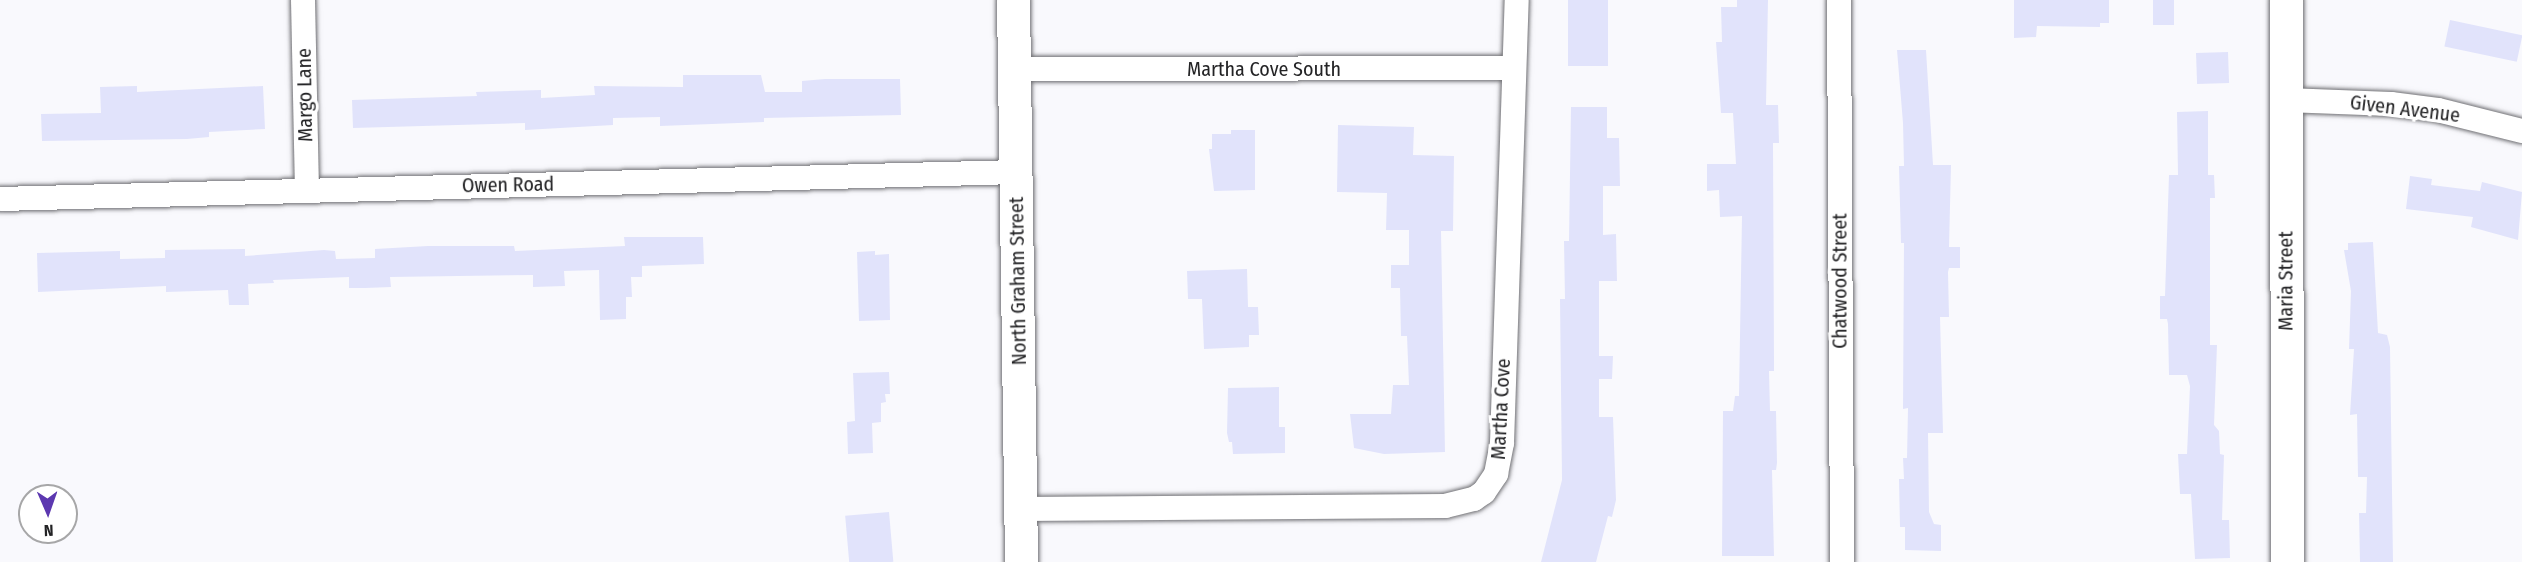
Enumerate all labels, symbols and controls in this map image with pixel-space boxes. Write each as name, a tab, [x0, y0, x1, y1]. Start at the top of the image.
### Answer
street label: Margo Lane	[292, 48, 318, 142]
street label: Martha Cove South	[1187, 57, 1341, 81]
street label: Given Avenue	[2349, 90, 2461, 128]
street label: Owen Road	[462, 172, 554, 198]
street label: North Graham Street	[1005, 196, 1031, 366]
street label: Chatwood Street	[1828, 213, 1852, 349]
street label: Maria Street	[2274, 231, 2298, 331]
street label: Martha Cove	[1486, 358, 1516, 460]
north arrow	[18, 484, 78, 544]
text: N	[43, 521, 54, 540]

